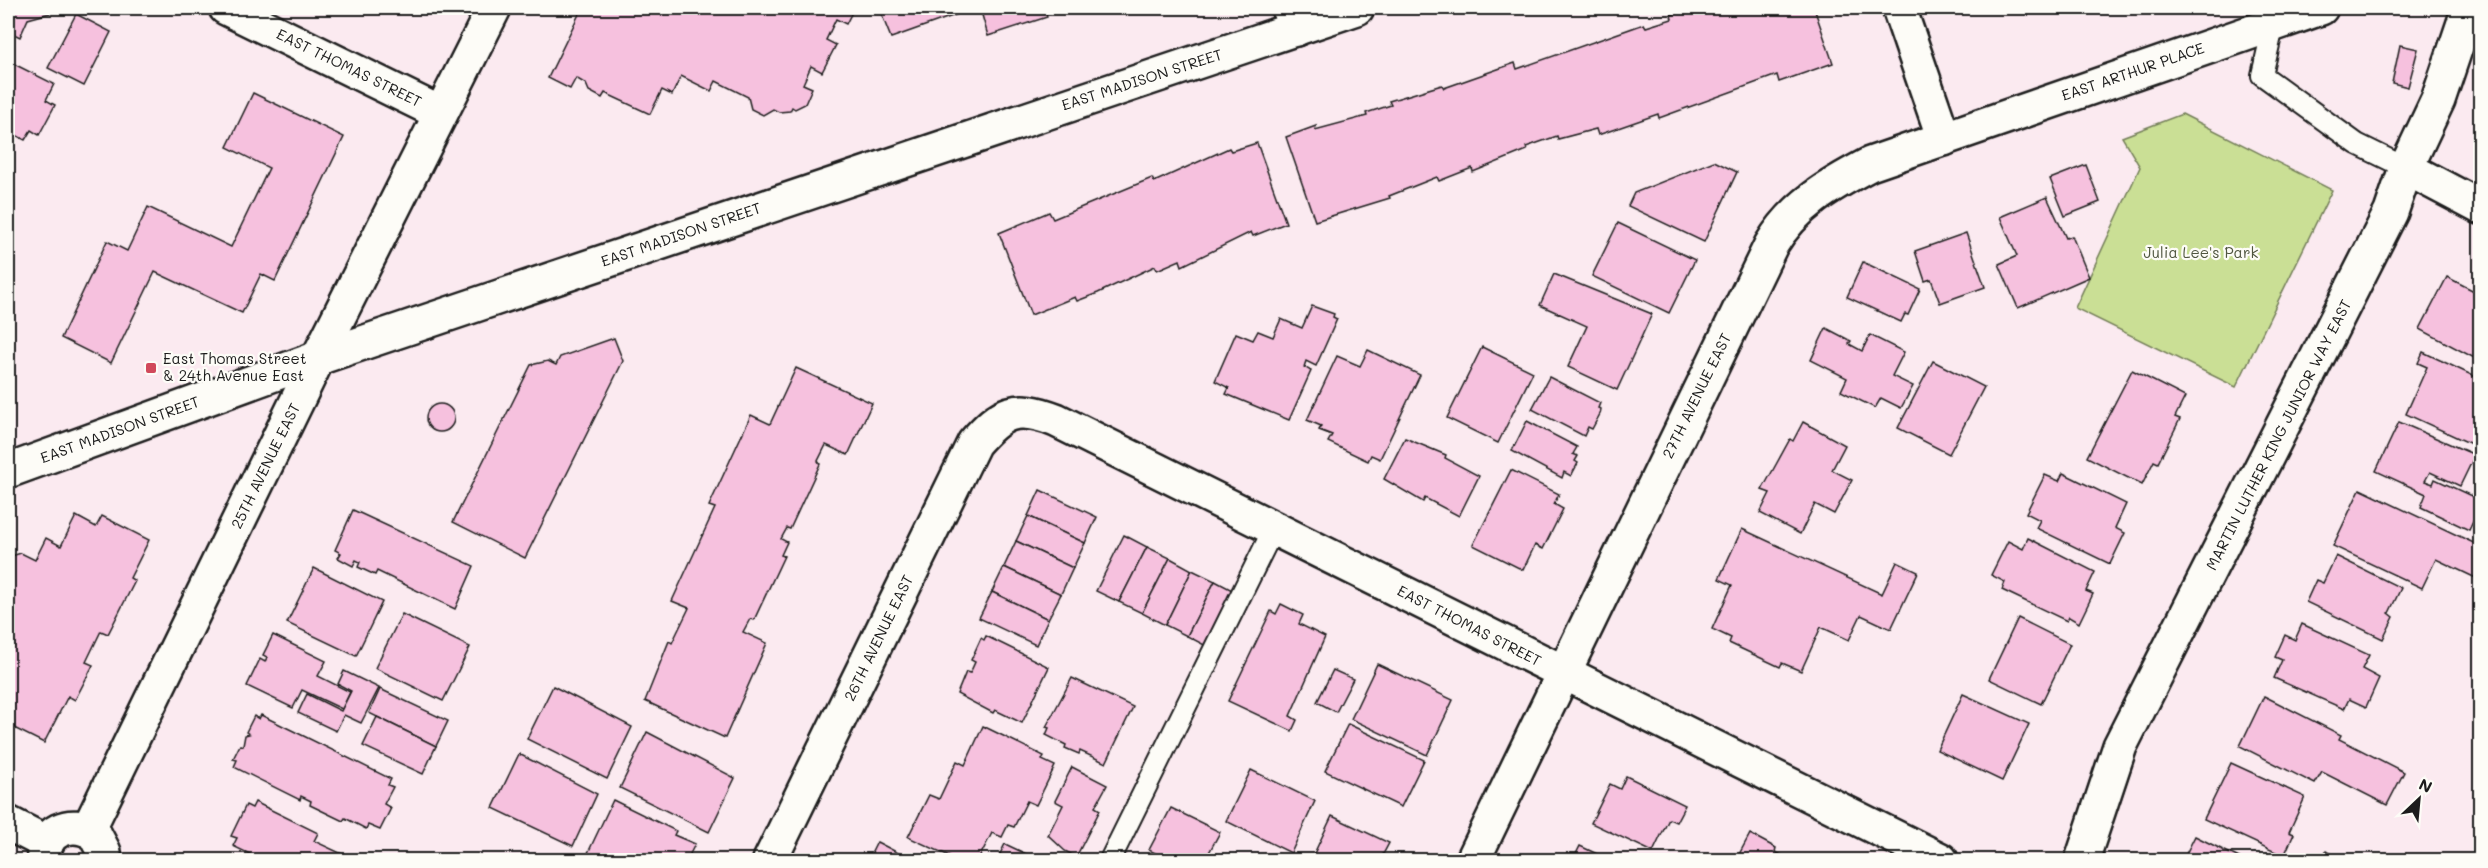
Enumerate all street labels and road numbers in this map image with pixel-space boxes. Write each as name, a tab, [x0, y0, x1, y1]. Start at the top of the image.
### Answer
street label: EAST THOMAS STREET	[274, 23, 425, 111]
street label: EAST ARTHUR PLACE	[2059, 37, 2207, 105]
street label: EAST MADISON STREET	[1059, 44, 1225, 115]
street label: EAST MADISON STREET	[598, 197, 763, 271]
street label: MARTIN LUTHER KING JUNIOR WAY EAST	[2201, 296, 2355, 573]
street label: 27TH AVENUE EAST	[1657, 330, 1735, 462]
street label: EAST MADISON STREET	[37, 391, 202, 467]
street label: 25TH AVENUE EAST	[226, 399, 304, 532]
street label: 26TH AVENUE EAST	[839, 571, 917, 704]
street label: EAST THOMAS STREET	[1394, 580, 1545, 670]

